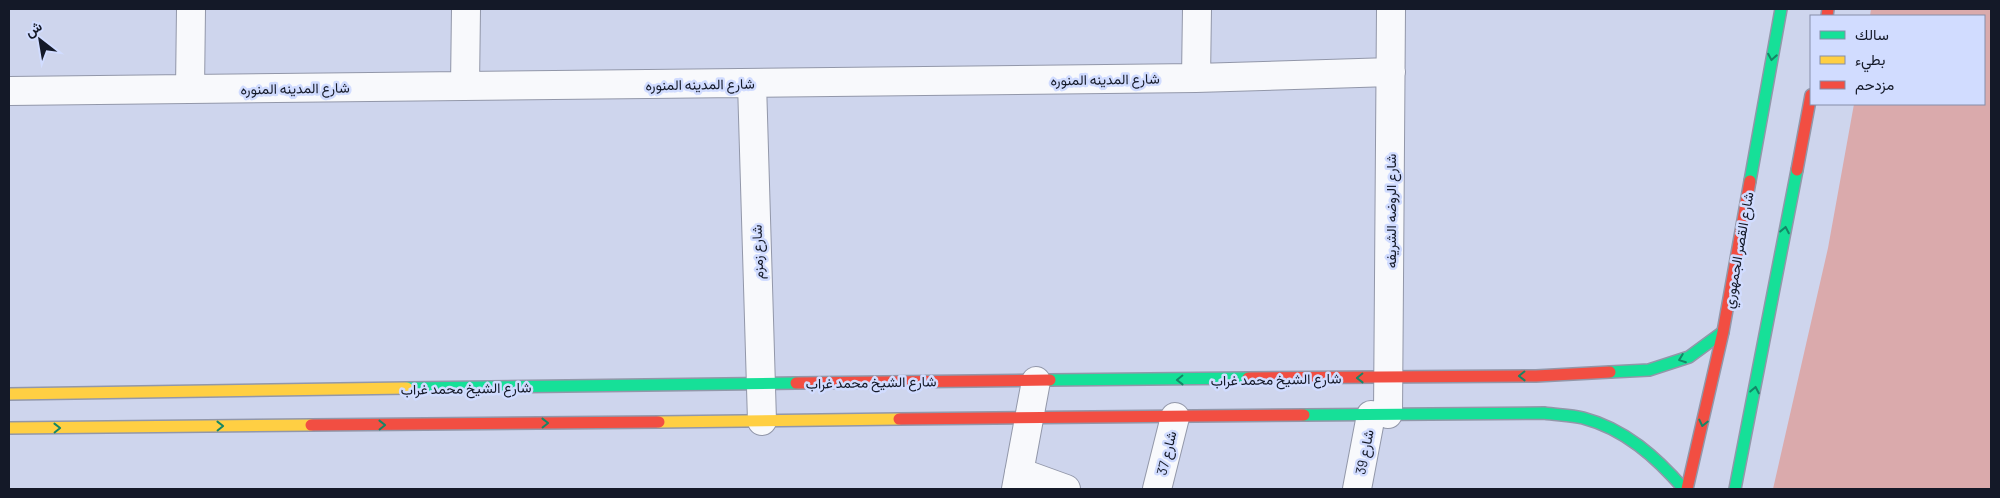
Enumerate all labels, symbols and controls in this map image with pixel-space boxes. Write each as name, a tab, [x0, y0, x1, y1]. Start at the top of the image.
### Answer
north arrow	[15, 15, 65, 65]
legend	[1810, 15, 1985, 105]
text: ش	[21, 17, 45, 41]
text: سالك	[1855, 25, 1889, 43]
text: بطيء	[1855, 50, 1885, 73]
one-way arrow	[1768, 52, 1778, 61]
street label: شارع المدينه المنوره	[1050, 70, 1160, 91]
street label: شارع المدينه المنوره	[645, 75, 755, 96]
text: مزدحم	[1855, 75, 1894, 95]
street label: شارع المدينه المنوره	[240, 79, 350, 100]
street label: شارع الروضه الشريفه	[1382, 154, 1402, 268]
street label: شارع القصر الجمهوري	[1719, 190, 1761, 310]
street label: شارع زمزم	[748, 224, 769, 280]
one-way arrow	[1780, 226, 1790, 235]
one-way arrow	[1679, 353, 1687, 363]
street label: شارع الشيخ محمد غراب	[1210, 369, 1342, 392]
one-way arrow	[1518, 371, 1526, 381]
street label: شارع الشيخ محمد غراب	[805, 372, 937, 395]
one-way arrow	[1355, 373, 1363, 383]
one-way arrow	[1175, 375, 1183, 385]
street label: شارع الشيخ محمد غراب	[400, 378, 532, 401]
one-way arrow	[1749, 385, 1759, 394]
one-way arrow	[542, 418, 549, 428]
one-way arrow	[1698, 418, 1708, 427]
one-way arrow	[379, 419, 387, 430]
one-way arrow	[216, 421, 224, 431]
one-way arrow	[54, 423, 62, 433]
street label: شارع 39	[1351, 428, 1380, 477]
street label: شارع 37	[1152, 429, 1183, 478]

